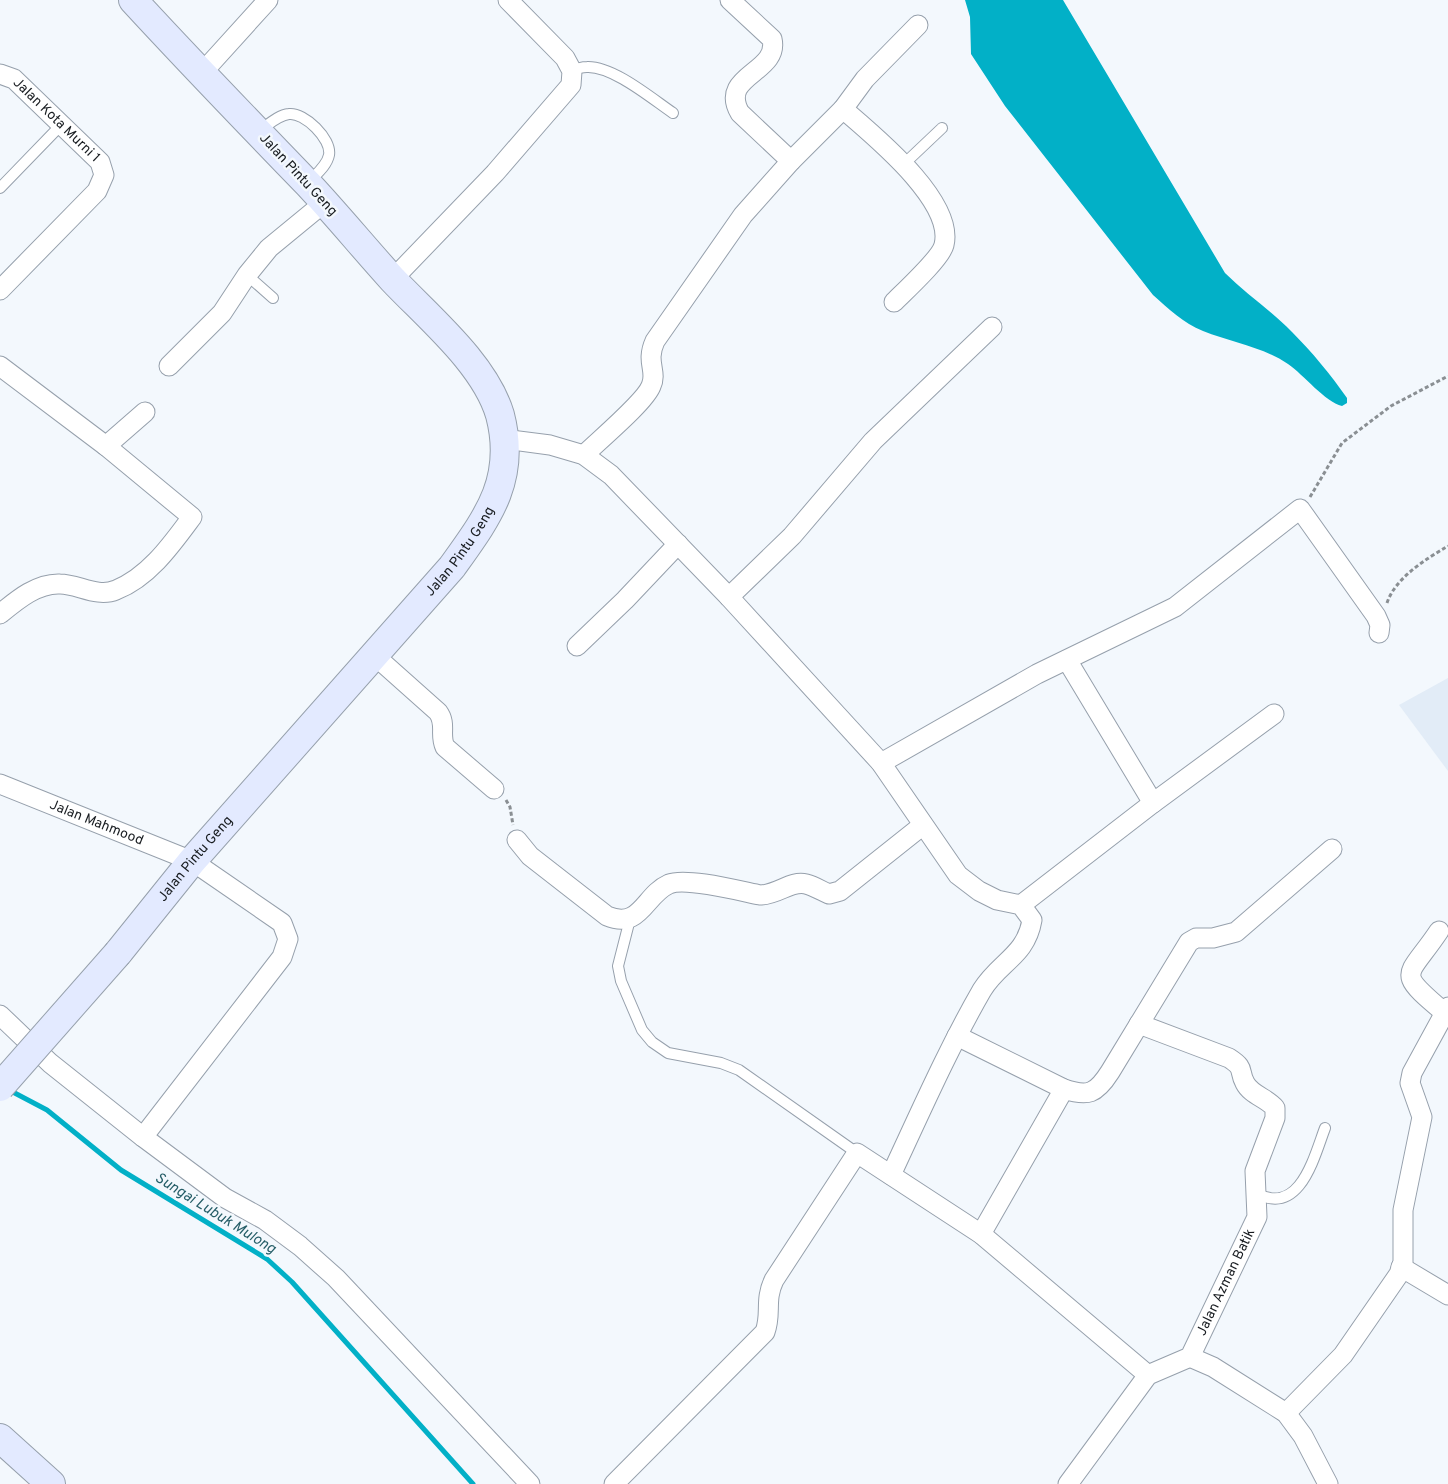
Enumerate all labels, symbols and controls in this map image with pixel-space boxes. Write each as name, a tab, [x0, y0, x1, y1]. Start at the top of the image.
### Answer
street label: Jalan Kota Murni 1	[9, 74, 104, 166]
street label: Jalan Pintu Geng	[255, 130, 341, 220]
street label: Jalan Pintu Geng	[422, 504, 498, 600]
street label: Jalan Mahmood	[47, 796, 146, 849]
street label: Jalan Pintu Geng	[154, 812, 236, 905]
water label: Sungai Lubuk Mulong	[151, 1169, 280, 1259]
street label: Jalan Azman Batik	[1193, 1226, 1259, 1338]

